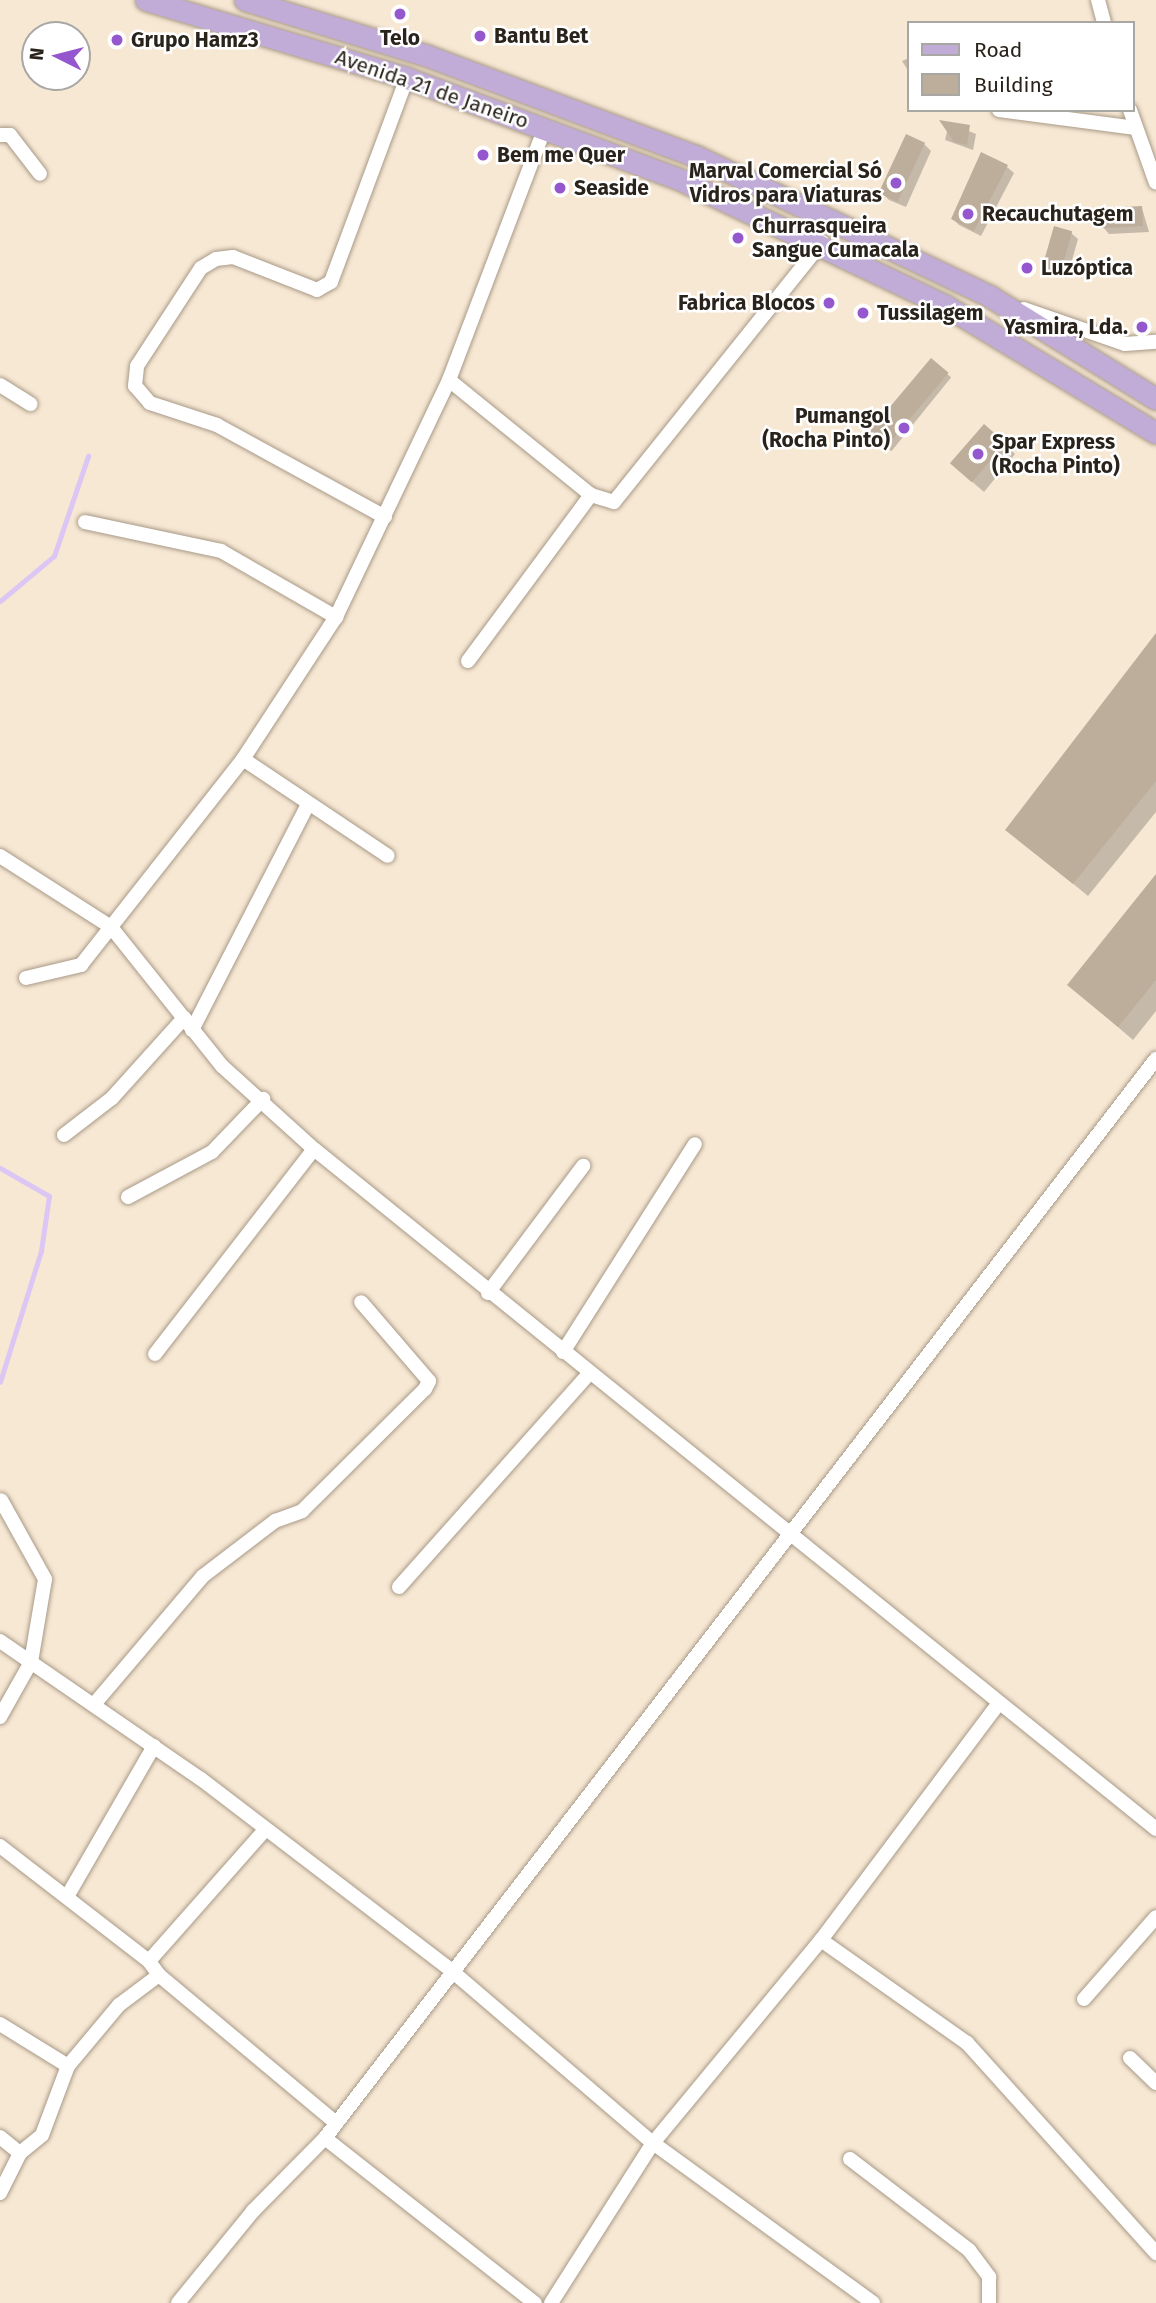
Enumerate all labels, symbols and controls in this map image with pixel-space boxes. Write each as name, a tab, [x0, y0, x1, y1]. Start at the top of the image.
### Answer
marker: Telo	[392, 6, 408, 22]
north arrow	[21, 21, 91, 91]
legend	[908, 21, 1135, 112]
place label: Bantu Bet	[494, 23, 588, 49]
place label: Telo	[380, 25, 420, 51]
place label: Grupo Hamz3	[131, 27, 259, 53]
marker: Bantu Bet	[472, 28, 488, 44]
marker: Grupo Hamz3	[109, 32, 125, 48]
text: Road	[974, 37, 1022, 63]
street label: Avenida 21 de Janeiro	[332, 44, 532, 134]
text: N	[25, 46, 49, 61]
text: Building	[974, 72, 1053, 98]
place label: Bem me Quer	[497, 142, 625, 168]
marker: Bem me Quer	[475, 147, 491, 163]
place label: Marval Comercial Só Vidros para Viaturas	[689, 158, 882, 208]
place label: Seaside	[574, 175, 649, 201]
marker: Marval Comercial Só Vidros para Viaturas	[888, 175, 904, 191]
marker: Seaside	[552, 180, 568, 196]
place label: Recauchutagem	[982, 201, 1133, 227]
marker: Recauchutagem	[960, 206, 976, 222]
place label: Churrasqueira Sangue Cumacala	[752, 213, 919, 263]
marker: Churrasqueira Sangue Cumacala	[730, 230, 746, 246]
place label: Luzóptica	[1041, 255, 1133, 281]
marker: Luzóptica	[1019, 260, 1035, 276]
place label: Fabrica Blocos	[678, 290, 815, 316]
marker: Fabrica Blocos	[821, 295, 837, 311]
place label: Tussilagem	[877, 300, 983, 326]
marker: Tussilagem	[855, 305, 871, 321]
place label: Yasmira, Lda.	[1004, 314, 1128, 340]
marker: Yasmira, Lda.	[1134, 319, 1150, 335]
place label: Pumangol (Rocha Pinto)	[762, 403, 890, 453]
marker: Pumangol (Rocha Pinto)	[896, 420, 912, 436]
place label: Spar Express (Rocha Pinto)	[992, 429, 1120, 479]
marker: Spar Express (Rocha Pinto)	[970, 446, 986, 462]

